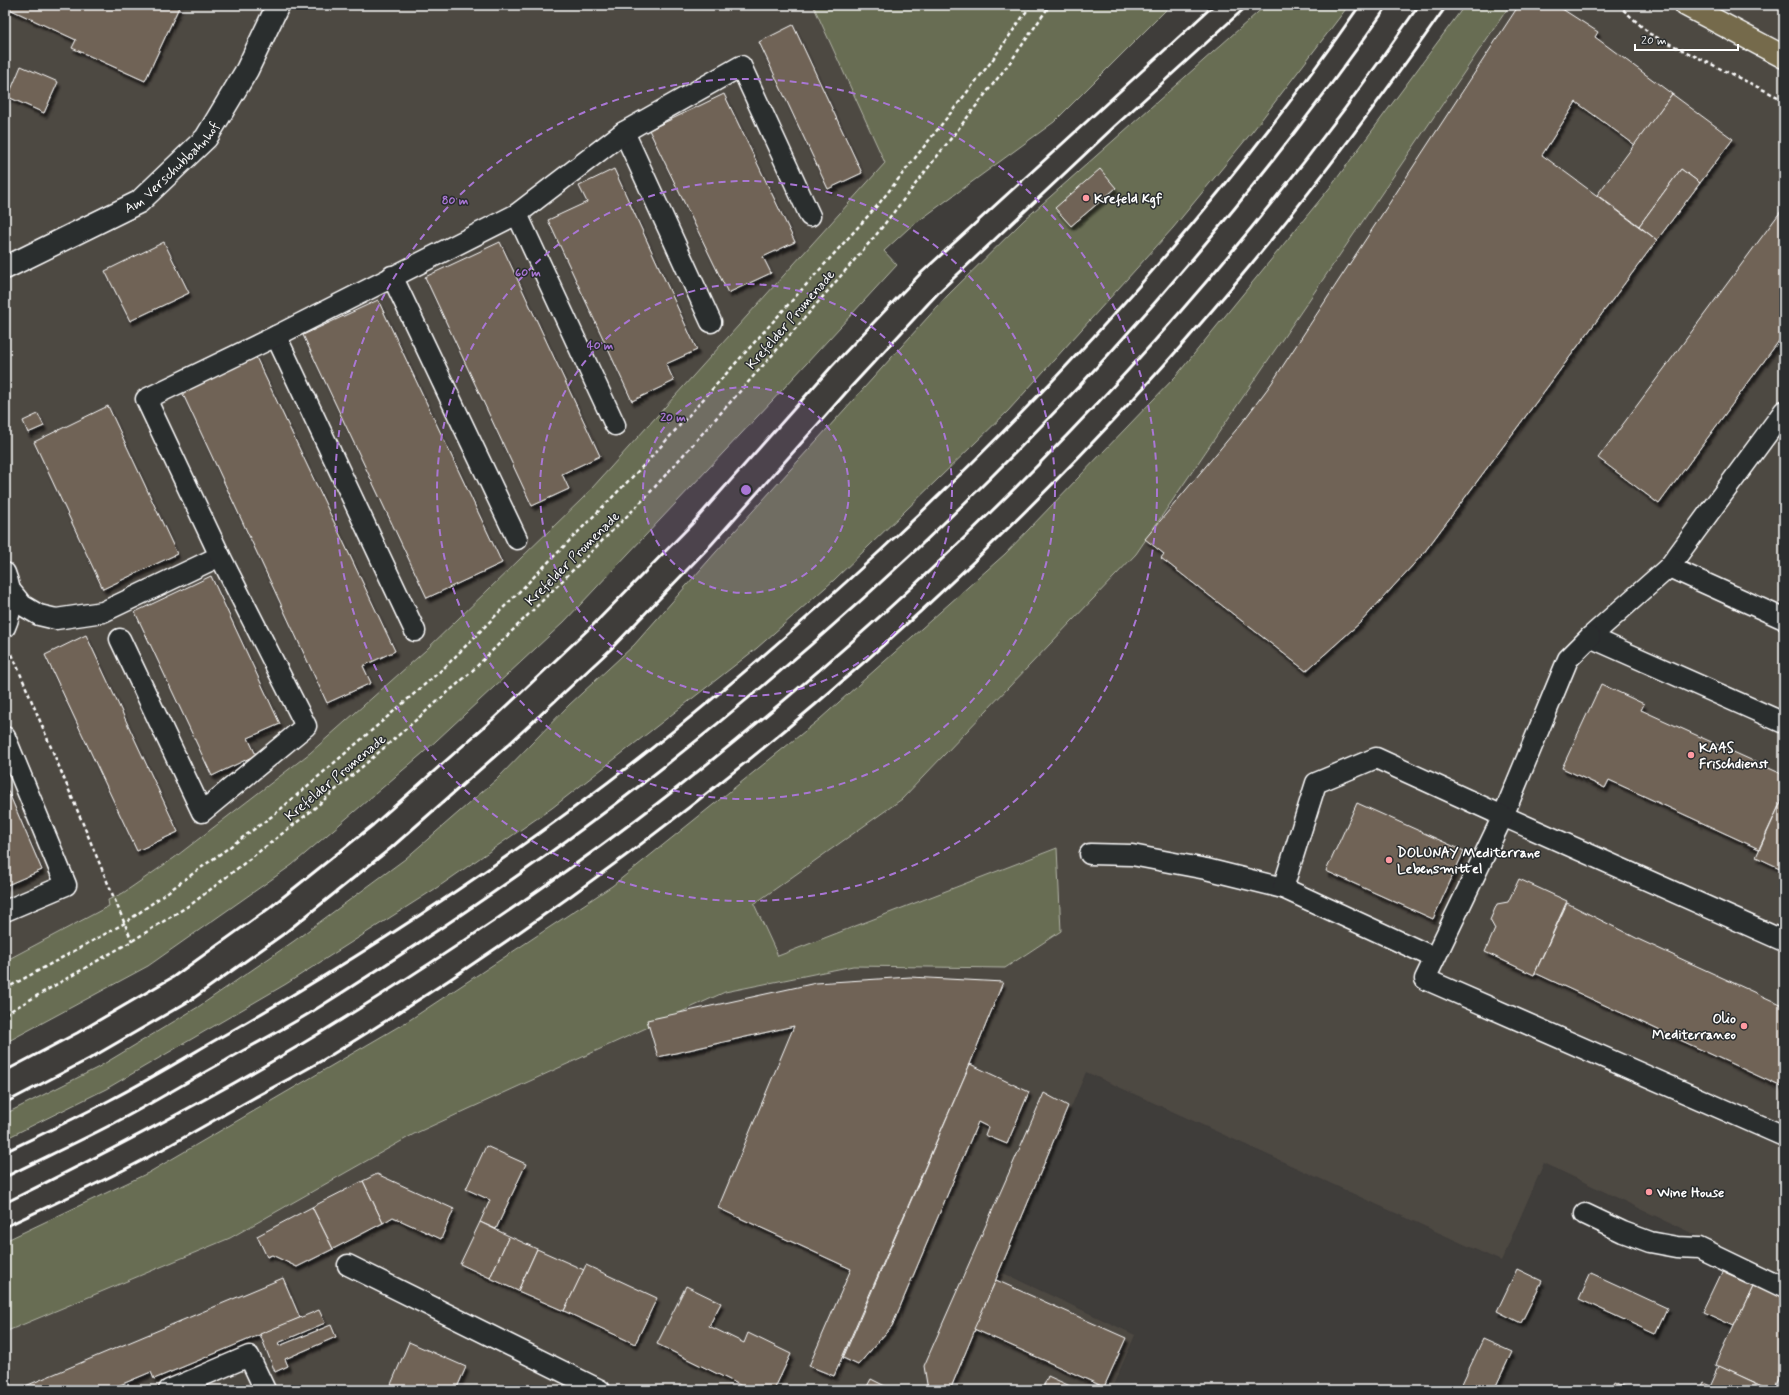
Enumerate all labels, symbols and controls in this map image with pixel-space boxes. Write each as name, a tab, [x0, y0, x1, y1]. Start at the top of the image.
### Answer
scale bar	[1635, 26, 1738, 52]
text: 20 m	[1641, 33, 1667, 49]
street label: Am Verschubbahnhof	[122, 118, 224, 218]
place label: Krefeld Kgf	[1094, 190, 1163, 209]
text: 80 m	[442, 193, 469, 209]
marker: Krefeld Kgf	[1081, 193, 1091, 203]
text: 60 m	[515, 265, 541, 281]
street label: Krefelder Promenade	[742, 266, 839, 373]
text: 40 m	[587, 338, 614, 354]
text: 20 m	[660, 410, 686, 426]
centre of rings	[739, 483, 753, 497]
street label: Krefelder Promenade	[522, 507, 624, 610]
street label: Krefelder Promenade	[281, 730, 390, 825]
place label: KAAS Frischdienst	[1699, 739, 1768, 773]
marker: KAAS Frischdienst	[1686, 750, 1696, 760]
place label: DOLUNAY Mediterrane Lebensmittel	[1397, 844, 1540, 878]
marker: DOLUNAY Mediterrane Lebensmittel	[1384, 855, 1394, 865]
place label: Olio Mediterraneo	[1652, 1010, 1737, 1044]
marker: Olio Mediterraneo	[1739, 1021, 1749, 1031]
place label: Wine House	[1656, 1184, 1724, 1202]
marker: Wine House	[1644, 1187, 1654, 1197]

